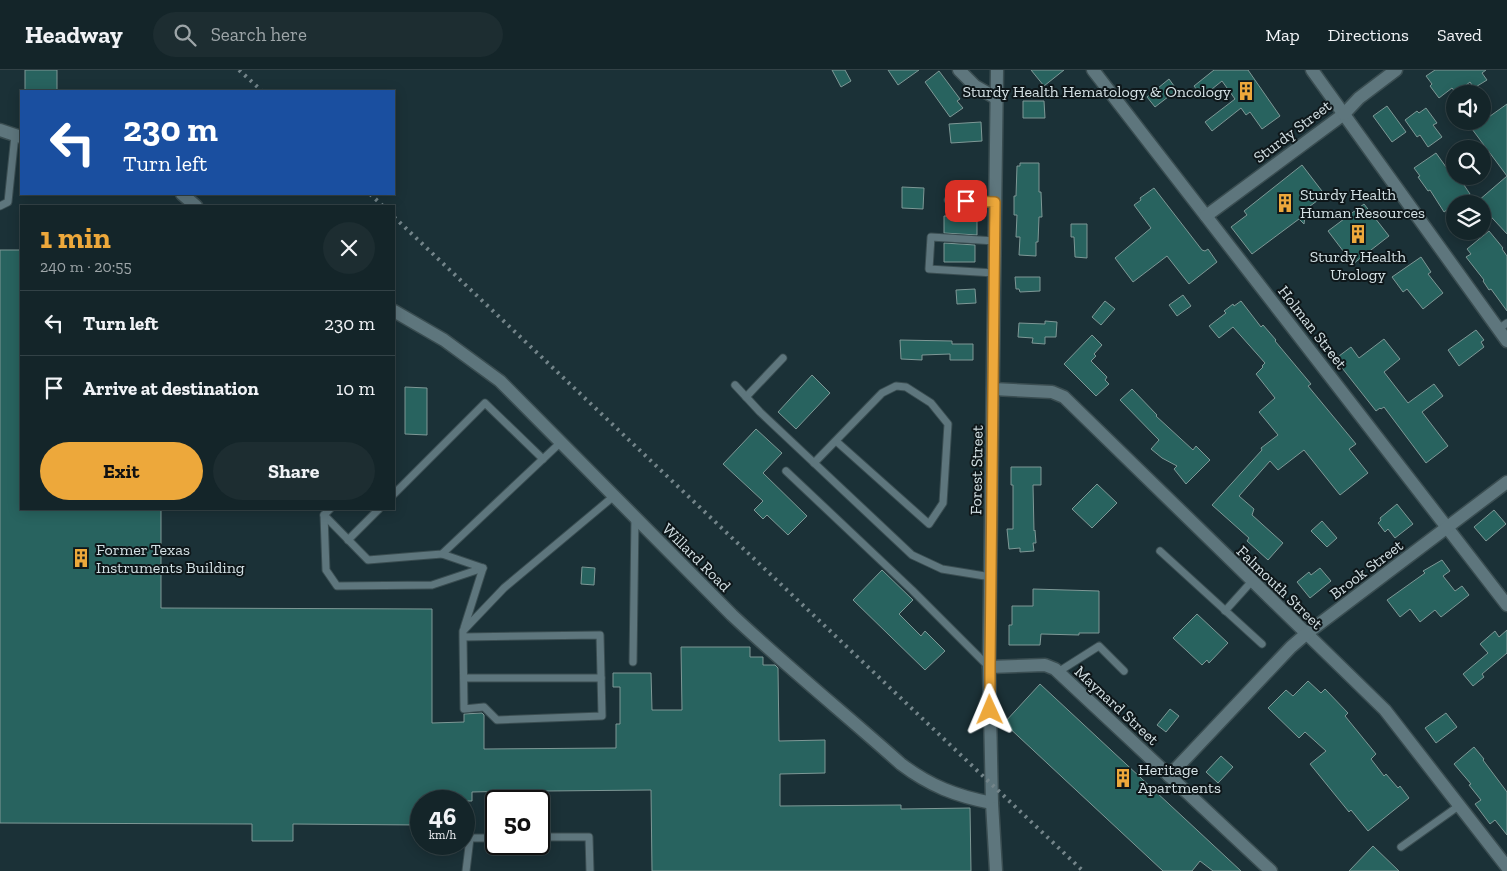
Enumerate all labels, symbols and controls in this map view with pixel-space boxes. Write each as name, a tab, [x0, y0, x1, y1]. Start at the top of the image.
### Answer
search box	[153, 12, 503, 57]
text: Headway	[25, 20, 123, 49]
icon: search	[171, 21, 199, 49]
text: Search here	[211, 23, 307, 46]
text: Map	[1265, 24, 1300, 46]
text: Directions	[1328, 24, 1409, 46]
text: Saved	[1437, 24, 1482, 46]
building icon: Sturdy Health Hematology & Oncology	[1235, 80, 1257, 102]
place label: Sturdy Health Hematology & Oncology	[962, 82, 1232, 101]
map controls	[1446, 85, 1491, 240]
button: sound	[1446, 85, 1491, 130]
street label: Sturdy Street	[1250, 96, 1335, 167]
text: 230 m	[123, 108, 218, 150]
icon: left	[40, 110, 105, 175]
button: search	[1446, 140, 1491, 185]
text: Turn left	[123, 150, 207, 177]
pin	[945, 180, 987, 222]
place label: Sturdy Health Human Resources	[1300, 185, 1425, 222]
icon: arrive	[952, 187, 980, 215]
building icon: Sturdy Health Human Resources	[1274, 192, 1296, 214]
button: layers	[1446, 195, 1491, 240]
text: 1 min	[40, 220, 111, 256]
button: close	[323, 222, 375, 274]
building icon: Sturdy Health Urology	[1347, 223, 1369, 245]
place label: Sturdy Health Urology	[1310, 247, 1406, 284]
text: 240 m · 20:55	[40, 257, 132, 276]
street label: Holman Street	[1274, 282, 1351, 373]
icon: left	[40, 309, 68, 337]
text: Turn left	[83, 312, 158, 335]
text: 230 m	[324, 312, 375, 335]
icon: arrive	[40, 374, 68, 402]
text: Arrive at destination	[83, 377, 259, 400]
text: 10 m	[336, 377, 375, 400]
street label: Forest Street	[966, 425, 987, 515]
button: Exit	[40, 442, 203, 500]
button: Share	[213, 442, 375, 500]
street label: Willard Road	[658, 519, 735, 596]
street label: Brook Street	[1326, 536, 1407, 603]
place label: Former Texas Instruments Building	[96, 540, 245, 577]
street label: Falmouth Street	[1233, 542, 1327, 633]
building icon: Former Texas Instruments Building	[70, 547, 92, 569]
street label: Maynard Street	[1071, 662, 1163, 749]
position arrow	[963, 683, 1015, 735]
place label: Heritage Apartments	[1138, 760, 1221, 797]
building icon: Heritage Apartments	[1112, 767, 1134, 789]
speed limit sign: 50	[485, 790, 550, 855]
text: 46	[429, 801, 456, 831]
text: km/h	[429, 828, 456, 842]

